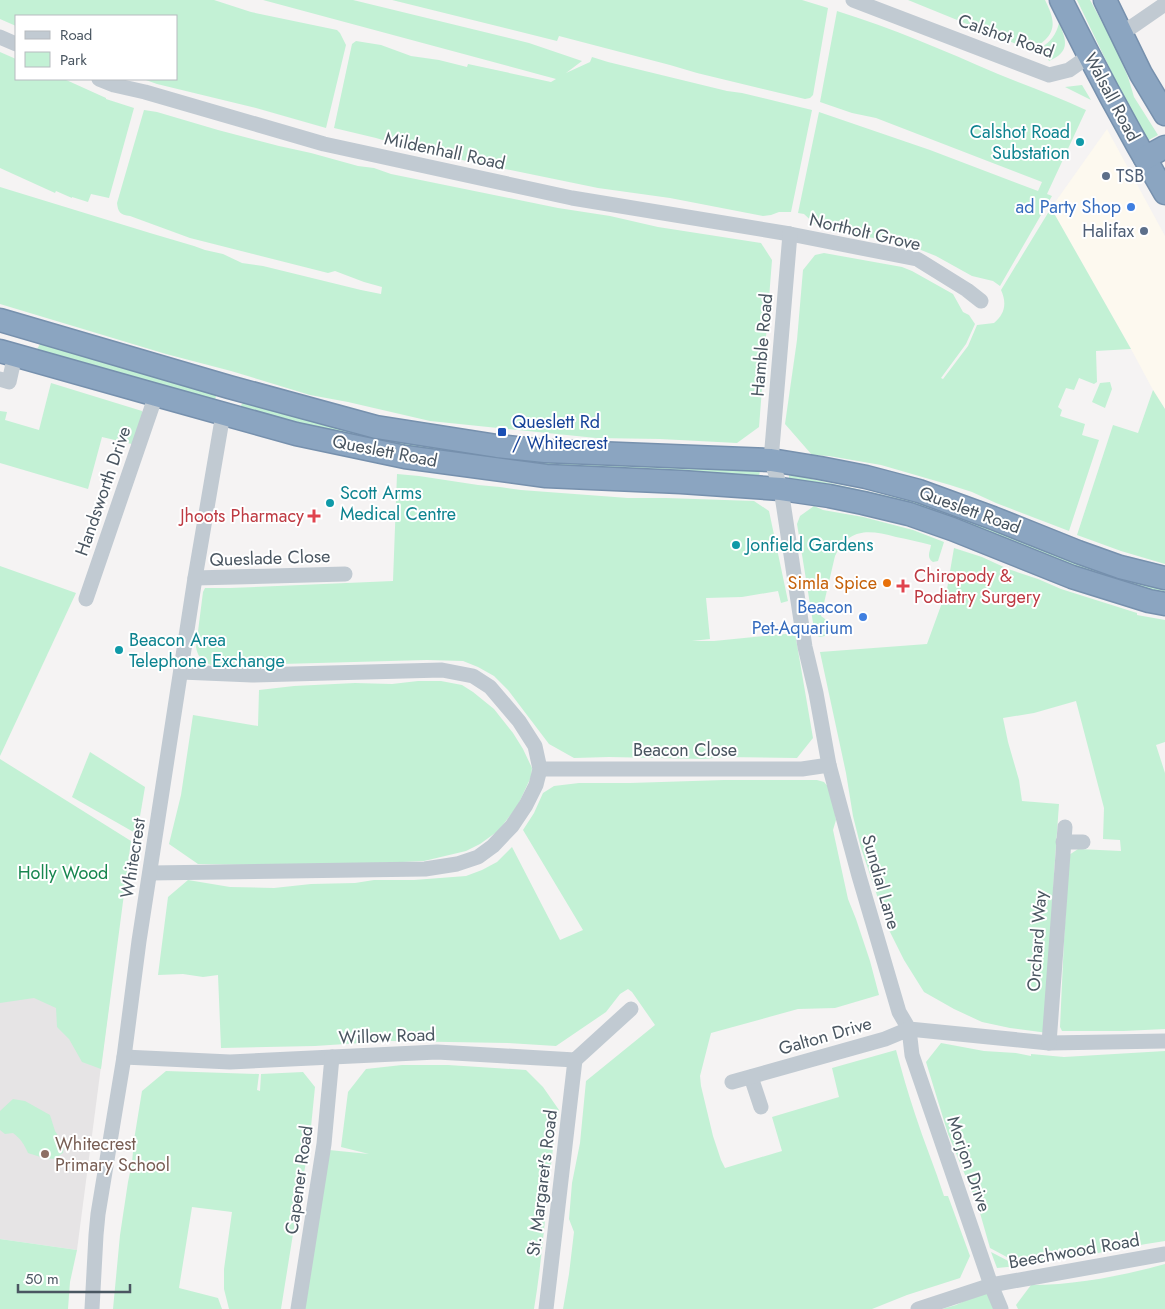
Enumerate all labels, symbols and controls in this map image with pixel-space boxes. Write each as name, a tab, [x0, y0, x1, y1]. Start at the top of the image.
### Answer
street label: Calshot Road	[954, 7, 1058, 65]
legend	[15, 15, 178, 80]
text: Road	[60, 24, 92, 46]
street label: Walsall Road	[1078, 48, 1146, 146]
text: Park	[60, 49, 87, 71]
place label: Calshot Road Substation	[970, 119, 1070, 166]
street label: Mildenhall Road	[382, 125, 508, 177]
marker: Calshot Road Substation	[1074, 136, 1086, 148]
place label: TSB	[1116, 163, 1144, 189]
marker: TSB	[1100, 170, 1112, 182]
place label: ad Party Shop	[1015, 194, 1121, 220]
marker: ad Party Shop	[1125, 201, 1137, 213]
street label: Northolt Grove	[807, 207, 923, 257]
place label: Halifax	[1082, 218, 1134, 244]
marker: Halifax	[1138, 225, 1150, 237]
street label: Hamble Road	[745, 292, 779, 398]
place label: Queslett Rd / Whitecrest	[512, 409, 608, 456]
street label: Handsworth Drive	[69, 423, 137, 559]
marker: Queslett Rd / Whitecrest	[496, 426, 508, 438]
street label: Queslett Road	[330, 428, 440, 474]
place label: Scott Arms Medical Centre	[340, 480, 456, 527]
street label: Queslett Road	[916, 480, 1024, 540]
marker: Scott Arms Medical Centre	[324, 497, 336, 509]
place label: Jhoots Pharmacy	[178, 503, 304, 529]
marker: Jhoots Pharmacy	[308, 510, 320, 522]
place label: Jonfield Gardens	[744, 532, 874, 558]
marker: Jonfield Gardens	[730, 539, 742, 551]
street label: Queslade Close	[209, 543, 331, 573]
place label: Chiropody & Podiatry Surgery	[914, 563, 1041, 610]
place label: Simla Spice	[788, 570, 877, 596]
marker: Simla Spice	[881, 577, 893, 589]
marker: Chiropody & Podiatry Surgery	[896, 579, 910, 593]
place label: Beacon Pet-Aquarium	[752, 594, 853, 641]
marker: Beacon Pet-Aquarium	[857, 611, 869, 623]
place label: Beacon Area Telephone Exchange	[129, 627, 285, 674]
marker: Beacon Area Telephone Exchange	[113, 644, 125, 656]
street label: Beacon Close	[633, 737, 737, 763]
street label: Whitecrest	[114, 815, 152, 900]
street label: Sundial Lane	[855, 832, 907, 932]
park label: Holly Wood	[18, 860, 108, 886]
street label: Orchard Way	[1021, 890, 1054, 992]
street label: Galton Drive	[775, 1010, 875, 1062]
street label: Willow Road	[338, 1021, 436, 1051]
street label: St. Margaret's Road	[520, 1108, 564, 1258]
street label: Morjon Drive	[940, 1113, 998, 1215]
street label: Capener Road	[278, 1124, 320, 1236]
place label: Whitecrest Primary School	[55, 1131, 170, 1178]
marker: Whitecrest Primary School	[39, 1148, 51, 1160]
street label: Beechwood Road	[1006, 1227, 1142, 1275]
scale bar	[18, 1262, 130, 1294]
text: 50 m	[25, 1268, 59, 1290]

